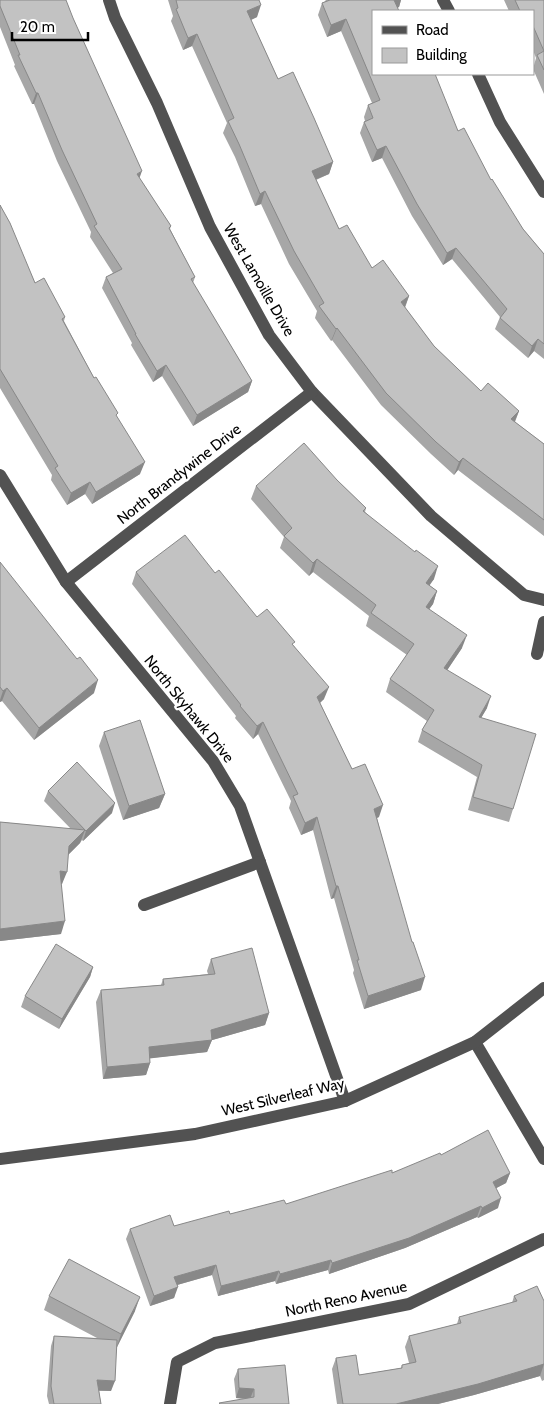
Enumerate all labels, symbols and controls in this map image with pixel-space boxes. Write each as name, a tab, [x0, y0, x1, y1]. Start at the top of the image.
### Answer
scale bar	[12, 10, 89, 42]
legend	[372, 10, 534, 75]
text: 20 m	[20, 18, 55, 36]
text: Road	[416, 21, 449, 39]
text: Building	[416, 46, 467, 64]
street label: West Lamoille Drive	[219, 221, 299, 340]
street label: North Brandywine Drive	[114, 420, 245, 528]
street label: North Skyhawk Drive	[140, 652, 238, 766]
street label: West Silverleaf Way	[220, 1074, 347, 1120]
street label: North Reno Avenue	[284, 1277, 409, 1321]

